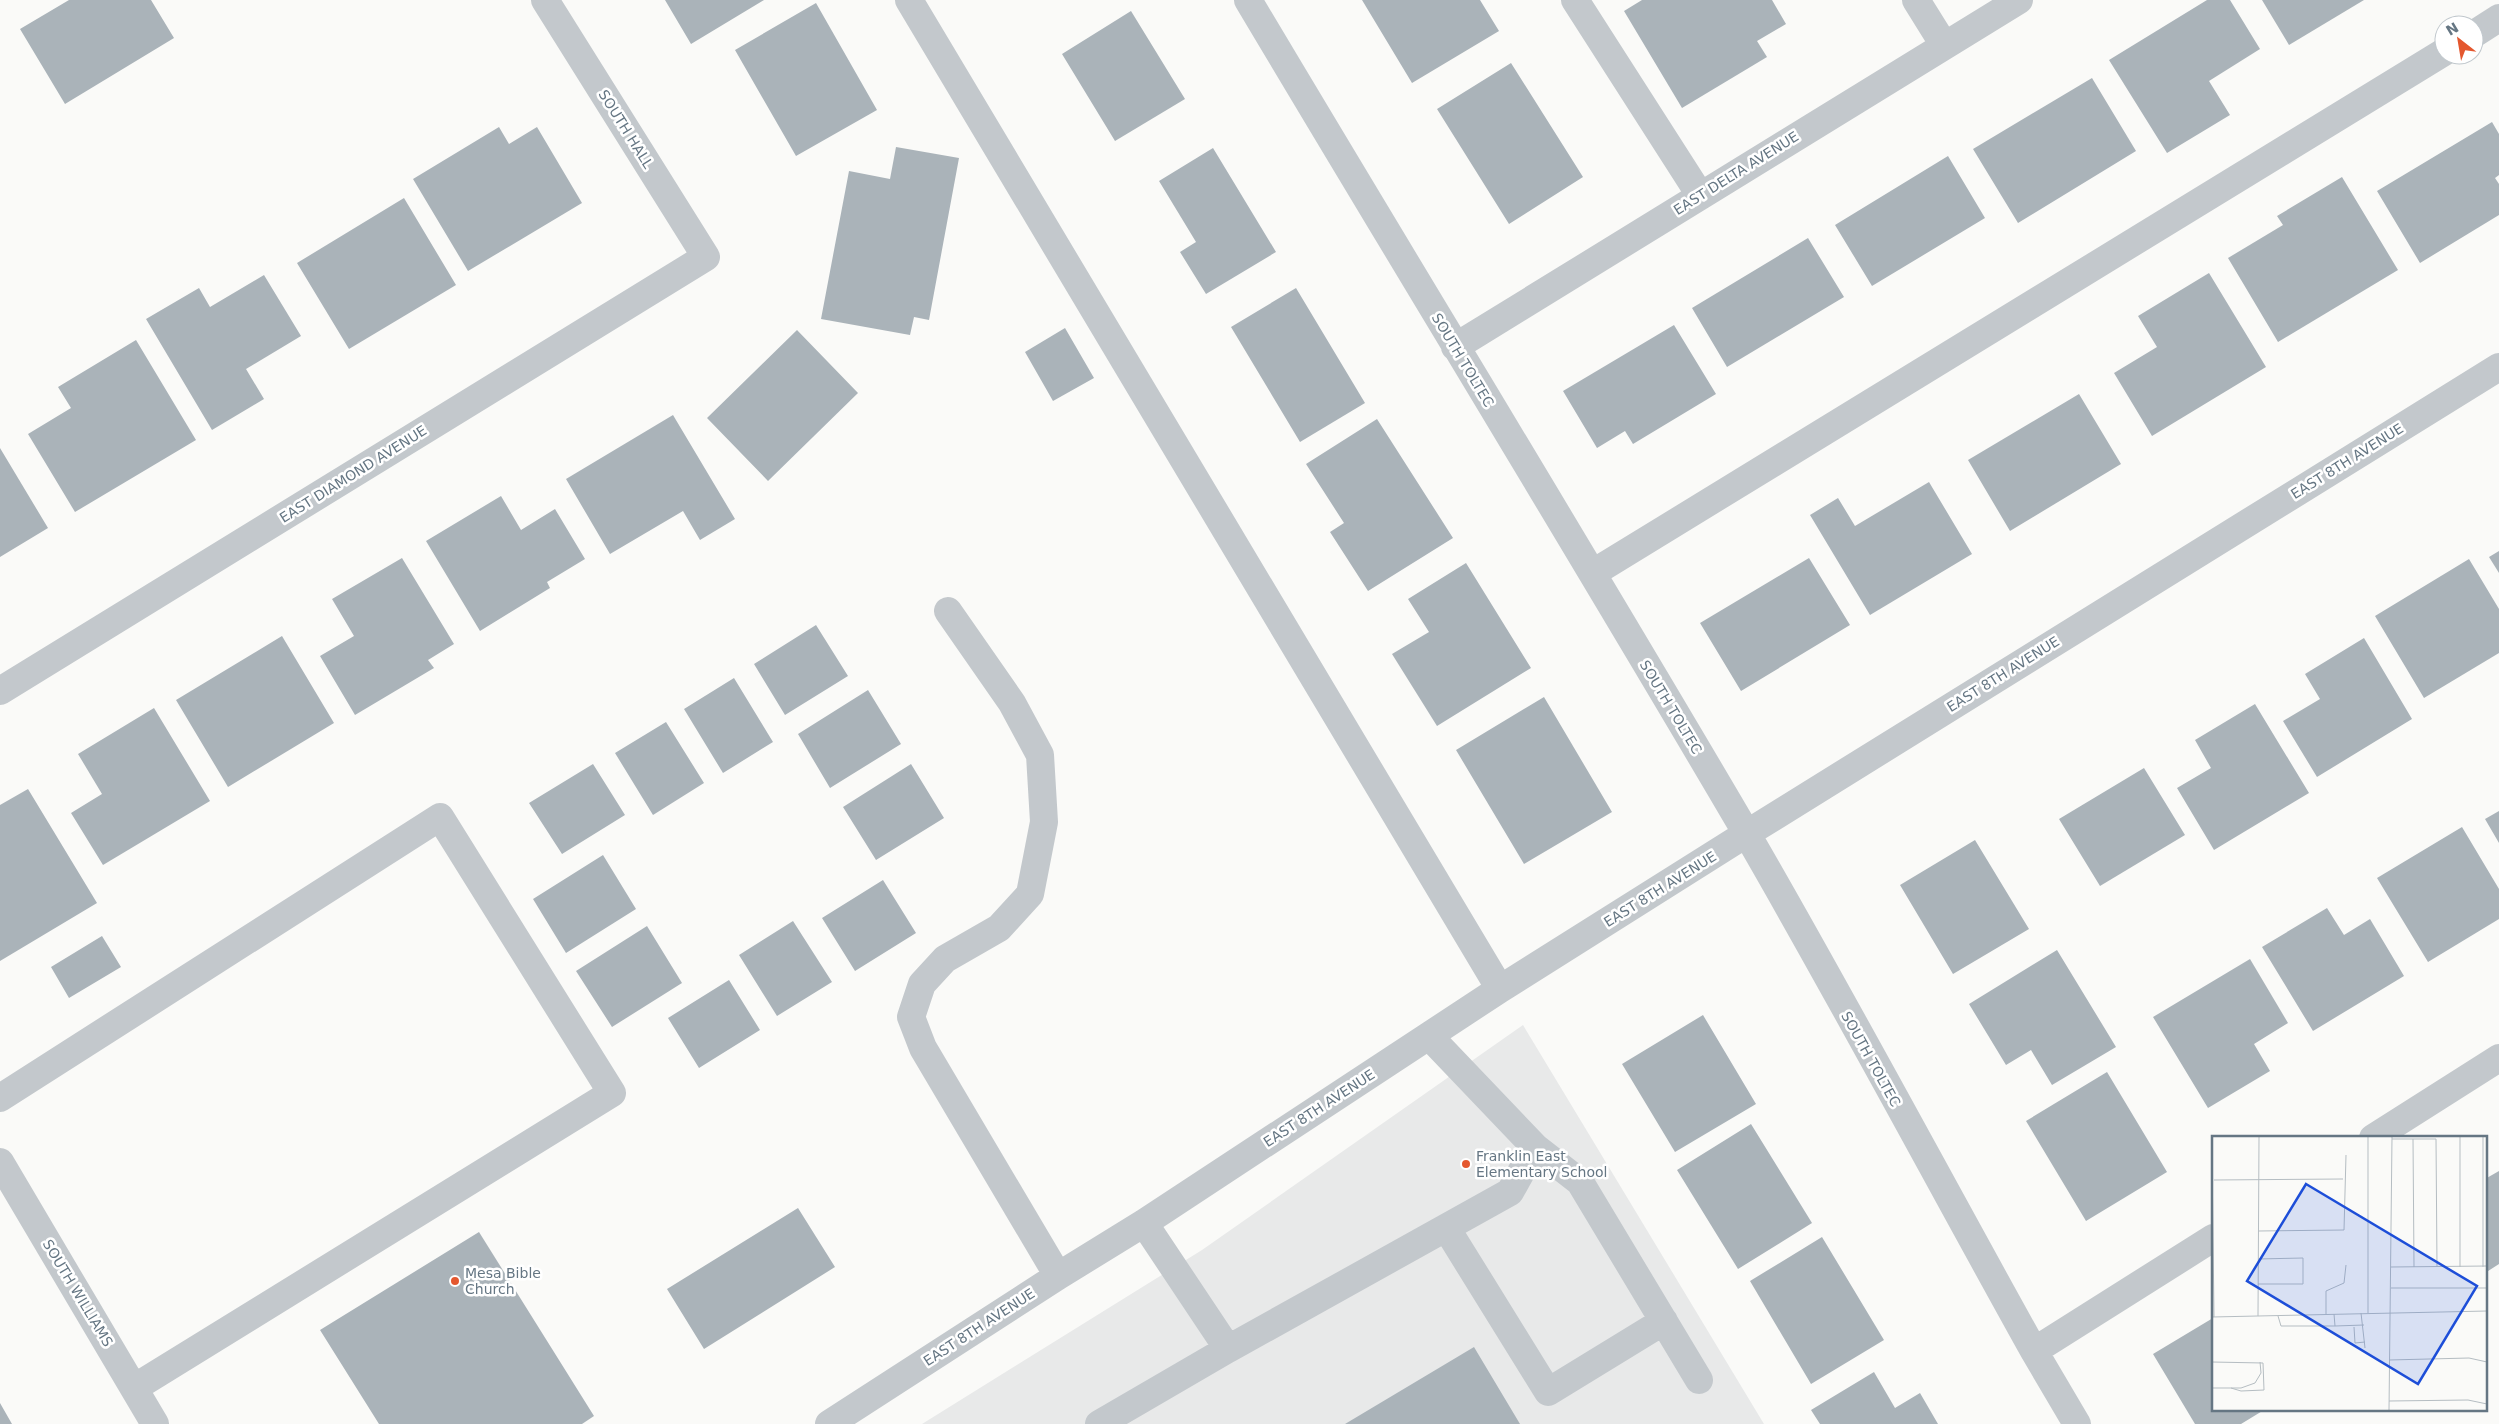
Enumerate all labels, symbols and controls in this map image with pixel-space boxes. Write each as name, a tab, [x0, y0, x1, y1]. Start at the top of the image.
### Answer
north arrow	[2434, 15, 2484, 65]
text: N	[2443, 19, 2461, 39]
street label: SOUTH HALL	[596, 87, 657, 171]
street label: EAST DELTA AVENUE	[1671, 128, 1801, 218]
street label: SOUTH TOLTEC	[1429, 310, 1497, 410]
street label: EAST 8TH AVENUE	[2288, 420, 2406, 502]
street label: EAST DIAMOND AVENUE	[277, 422, 429, 526]
street label: EAST 8TH AVENUE	[1944, 633, 2062, 715]
street label: SOUTH TOLTEC	[1637, 657, 1705, 757]
street label: EAST 8TH AVENUE	[1601, 848, 1719, 930]
street label: SOUTH TOLTEC	[1838, 1009, 1904, 1110]
street label: EAST 8TH AVENUE	[1260, 1066, 1378, 1150]
inset map	[2212, 1136, 2486, 1412]
place label: Franklin East Elementary School	[1476, 1148, 1608, 1180]
marker: Franklin East Elementary School	[1460, 1158, 1472, 1170]
street label: SOUTH WILLIAMS	[40, 1237, 116, 1349]
place label: Mesa Bible Church	[465, 1265, 541, 1297]
marker: Mesa Bible Church	[449, 1275, 461, 1287]
street label: EAST 8TH AVENUE	[920, 1285, 1038, 1369]

